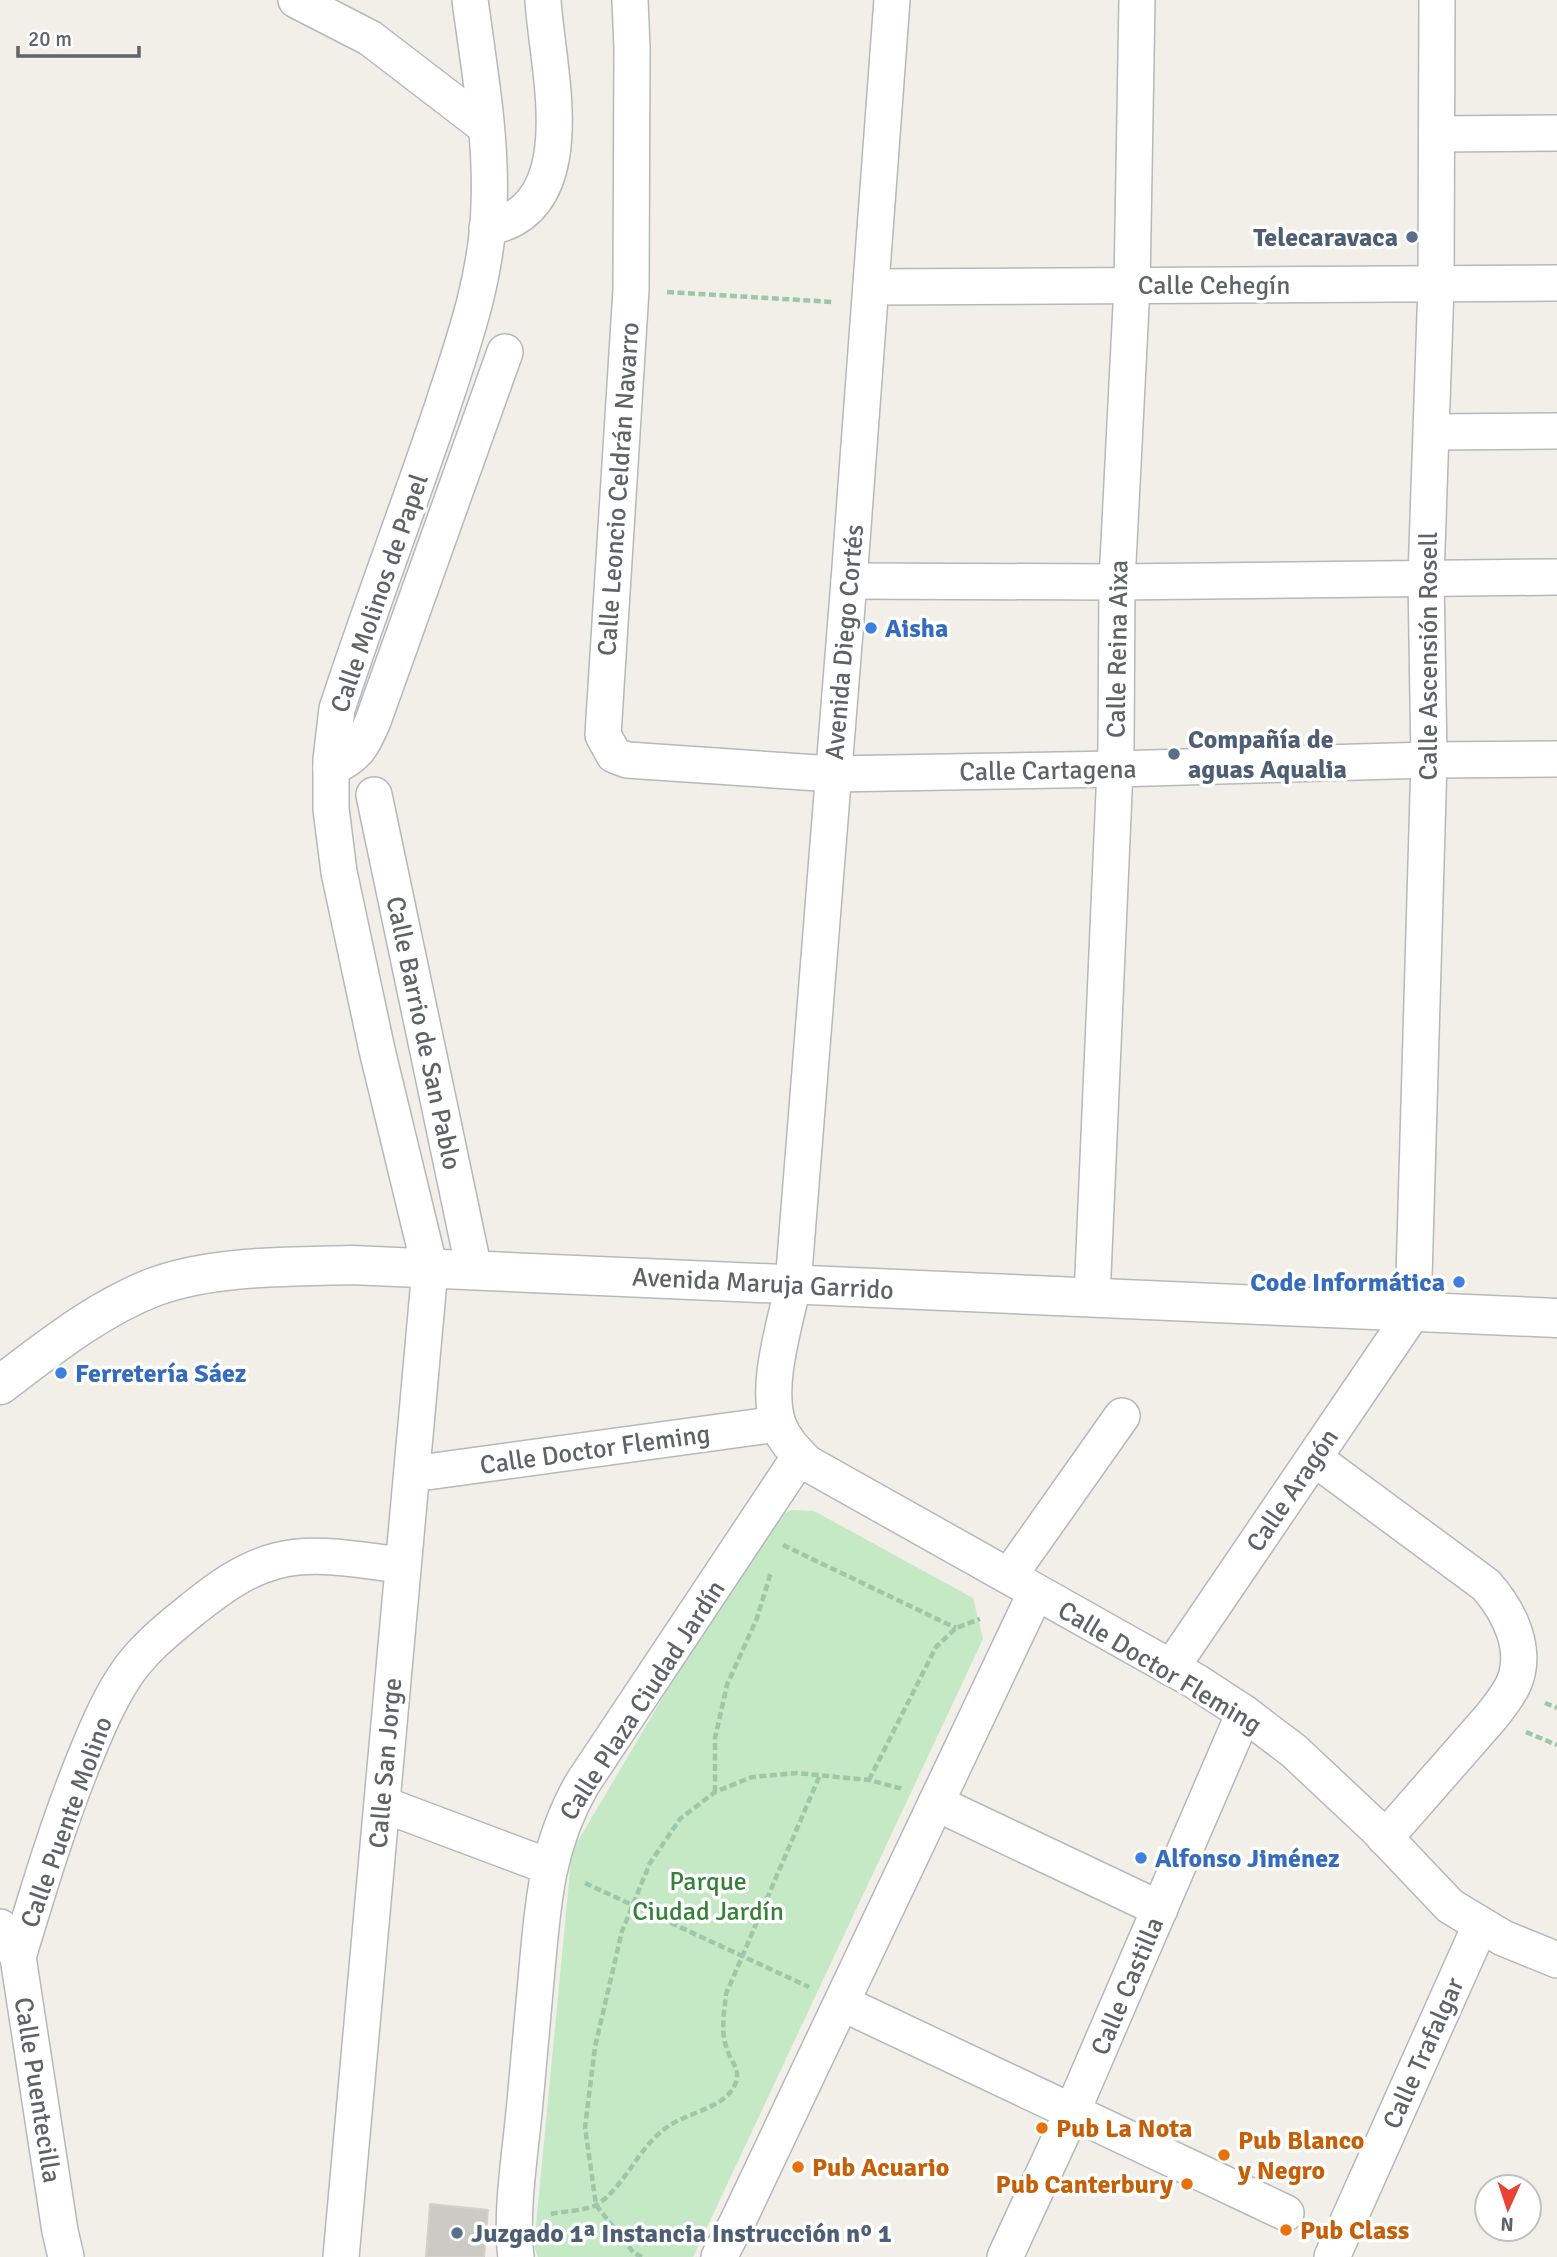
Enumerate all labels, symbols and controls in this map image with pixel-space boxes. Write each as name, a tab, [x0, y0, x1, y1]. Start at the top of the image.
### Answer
scale bar	[18, 14, 138, 58]
text: 20 m	[28, 26, 72, 52]
place label: Telecaravaca	[1253, 222, 1398, 254]
marker: Telecaravaca	[1404, 229, 1420, 245]
street label: Calle Cehegín	[1138, 270, 1290, 302]
street label: Calle Leoncio Celdrán Navarro	[591, 321, 647, 657]
street label: Calle Molinos de Papel	[324, 470, 436, 717]
street label: Avenida Diego Cortés	[819, 523, 871, 761]
street label: Calle Ascensión Rosell	[1413, 532, 1445, 780]
street label: Calle Reina Aixa	[1100, 560, 1136, 738]
place label: Aisha	[885, 613, 948, 645]
marker: Aisha	[863, 620, 879, 636]
place label: Compañía de aguas Aqualia	[1188, 724, 1347, 786]
marker: Compañía de aguas Aqualia	[1166, 746, 1182, 762]
street label: Calle Cartagena	[959, 753, 1137, 789]
street label: Calle Barrio de San Pablo	[378, 893, 468, 1173]
street label: Avenida Maruja Garrido	[631, 1261, 894, 1307]
place label: Code Informática	[1250, 1267, 1445, 1299]
marker: Code Informática	[1451, 1274, 1467, 1290]
place label: Ferretería Sáez	[75, 1358, 247, 1390]
marker: Ferretería Sáez	[53, 1365, 69, 1381]
street label: Calle Doctor Fleming	[478, 1418, 712, 1482]
street label: Calle Aragón	[1240, 1423, 1346, 1558]
street label: Calle Plaza Ciudad Jardín	[553, 1574, 733, 1827]
street label: Calle Doctor Fleming	[1052, 1594, 1267, 1741]
street label: Calle San Jorge	[363, 1677, 409, 1850]
street label: Calle Puente Molino	[14, 1712, 120, 1932]
place label: Alfonso Jiménez	[1155, 1843, 1340, 1875]
marker: Alfonso Jiménez	[1133, 1850, 1149, 1866]
park label: Parque Ciudad Jardín	[632, 1866, 784, 1928]
street label: Calle Castilla	[1085, 1913, 1171, 2060]
street label: Calle Trafalgar	[1376, 1972, 1472, 2134]
street label: Calle Puentecilla	[7, 1995, 67, 2185]
place label: Pub La Nota	[1056, 2113, 1192, 2145]
marker: Pub La Nota	[1034, 2120, 1050, 2136]
place label: Pub Blanco y Negro	[1237, 2125, 1364, 2187]
marker: Pub Blanco y Negro	[1216, 2147, 1232, 2163]
place label: Pub Acuario	[812, 2152, 949, 2184]
marker: Pub Acuario	[790, 2159, 806, 2175]
place label: Pub Canterbury	[996, 2169, 1173, 2201]
north arrow	[1473, 2173, 1543, 2243]
marker: Pub Canterbury	[1179, 2176, 1195, 2192]
text: N	[1500, 2212, 1514, 2236]
place label: Pub Class	[1300, 2215, 1409, 2247]
place label: Juzgado 1ª Instancia Instrucción nº 1	[471, 2218, 892, 2250]
marker: Pub Class	[1278, 2222, 1294, 2238]
marker: Juzgado 1ª Instancia Instrucción nº 1	[449, 2225, 465, 2241]

